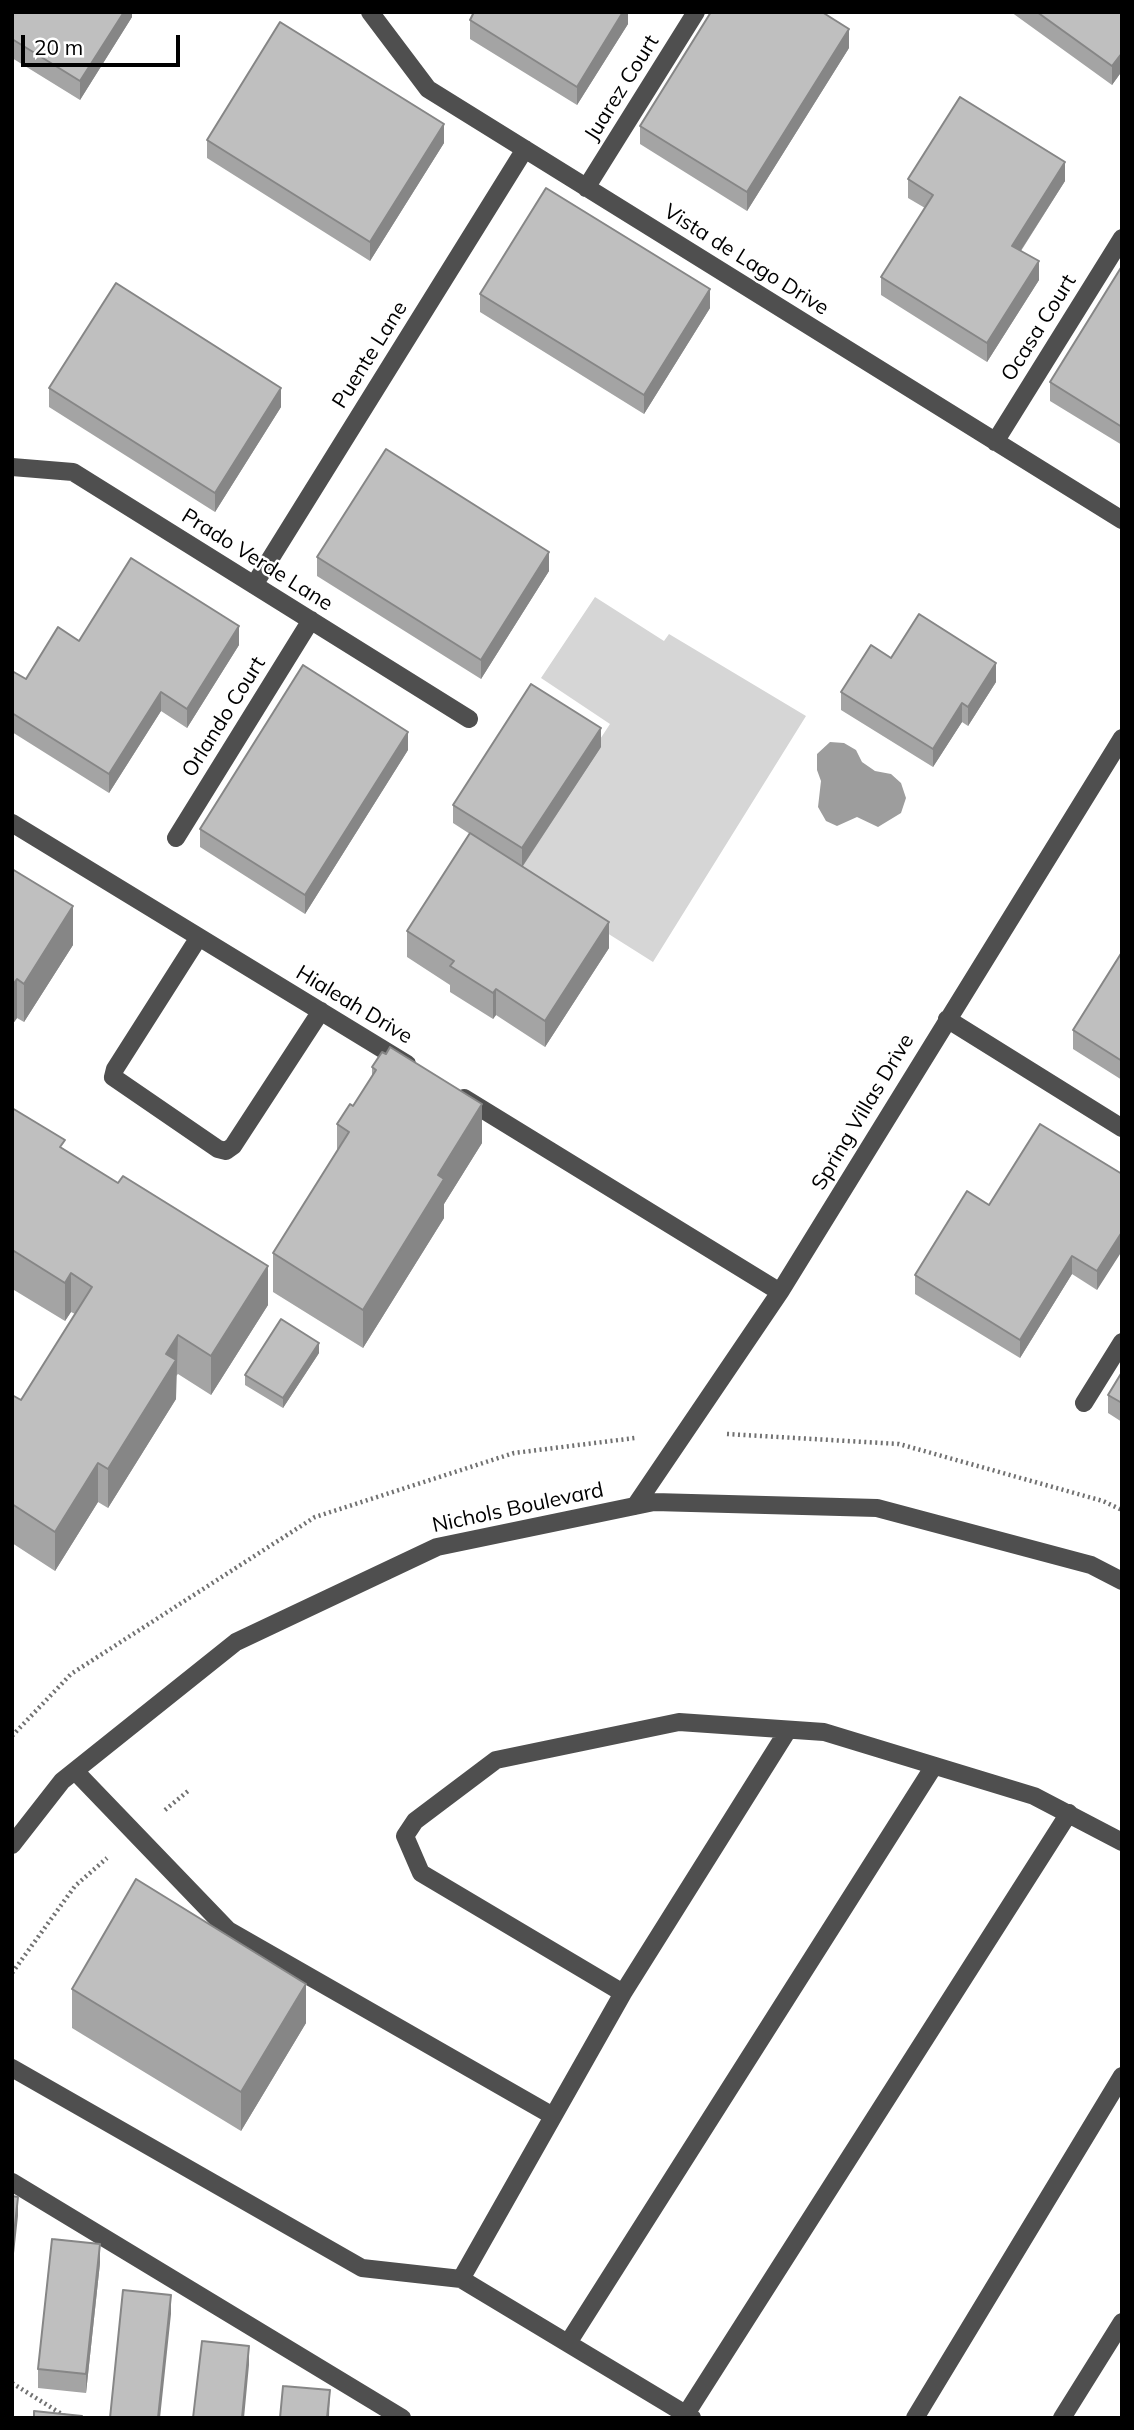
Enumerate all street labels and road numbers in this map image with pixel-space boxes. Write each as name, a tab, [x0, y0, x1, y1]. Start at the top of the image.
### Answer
street label: Juarez Court	[579, 30, 665, 146]
street label: Vista de Lago Drive	[659, 199, 833, 321]
street label: Ocasa Court	[996, 270, 1082, 386]
street label: Puente Lane	[327, 297, 413, 413]
street label: Prado Verde Lane	[177, 503, 337, 617]
street label: Orlando Court	[177, 652, 271, 782]
street label: Hialeah Drive	[291, 960, 417, 1050]
street label: Spring Villas Drive	[806, 1029, 920, 1195]
street label: Nichols Boulevard	[430, 1478, 606, 1538]

